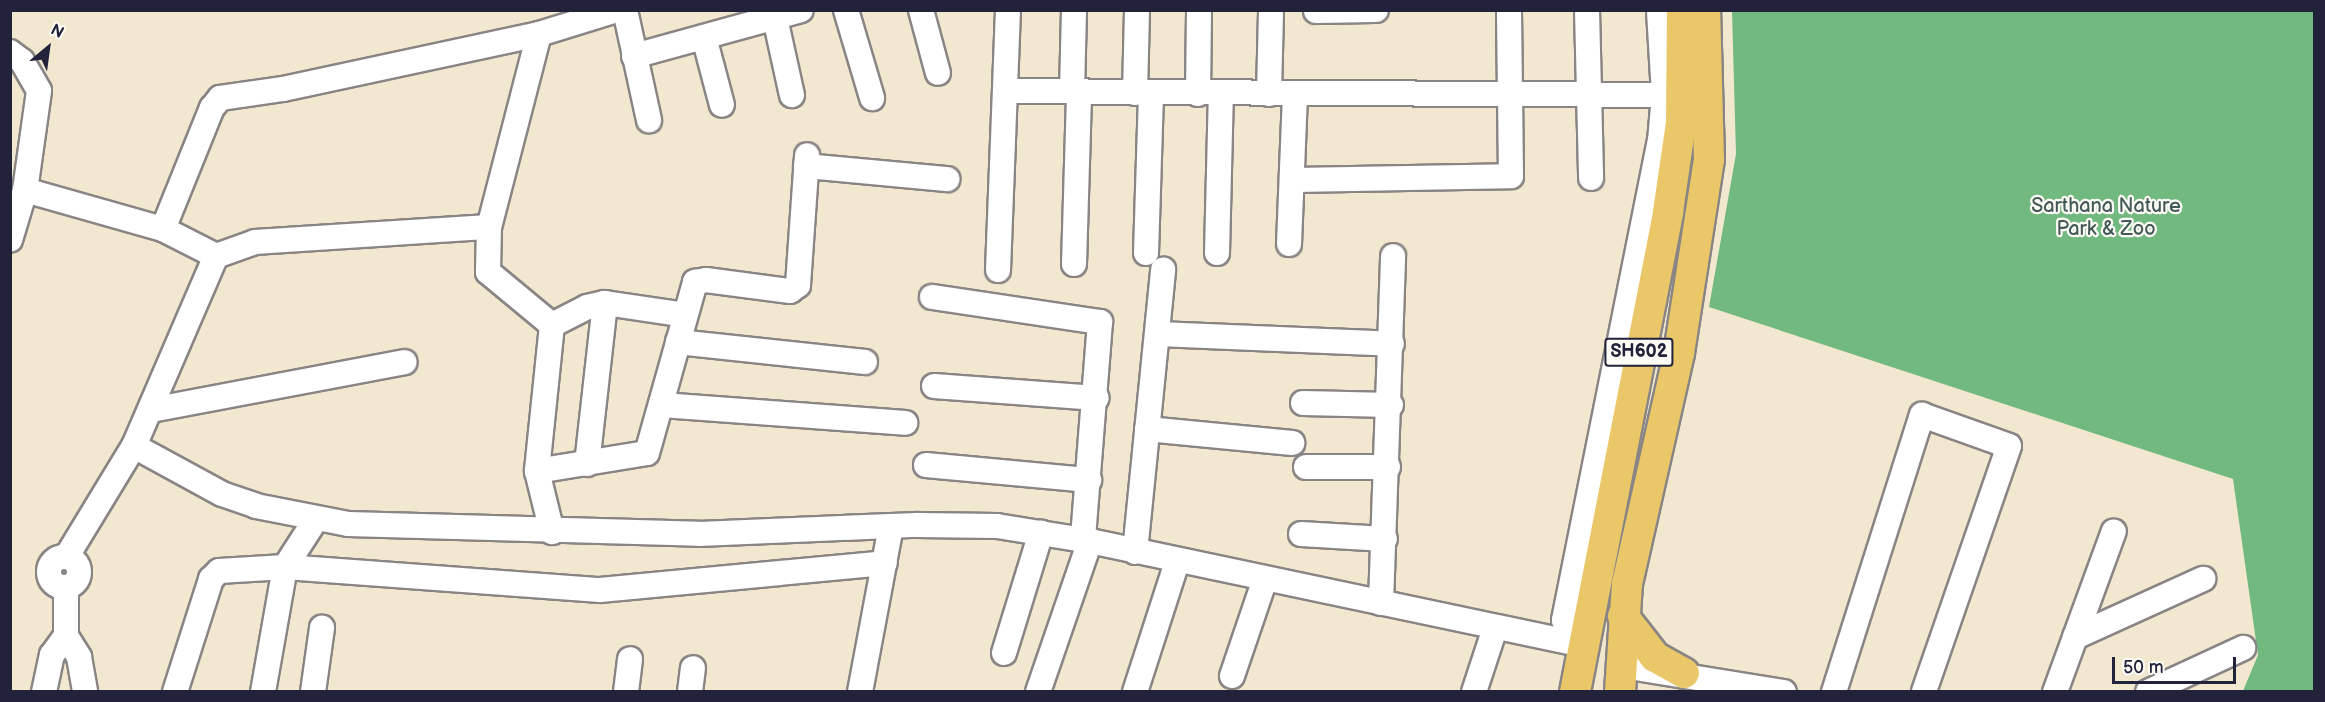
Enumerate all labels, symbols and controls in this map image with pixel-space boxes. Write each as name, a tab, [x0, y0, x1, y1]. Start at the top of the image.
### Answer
north arrow	[18, 18, 78, 78]
text: N	[47, 21, 67, 43]
park label: Sarthana Nature Park & Zoo	[2031, 195, 2181, 242]
road number: SH602	[1603, 337, 1675, 367]
scale bar	[2115, 645, 2240, 683]
text: 50 m	[2123, 657, 2164, 678]

